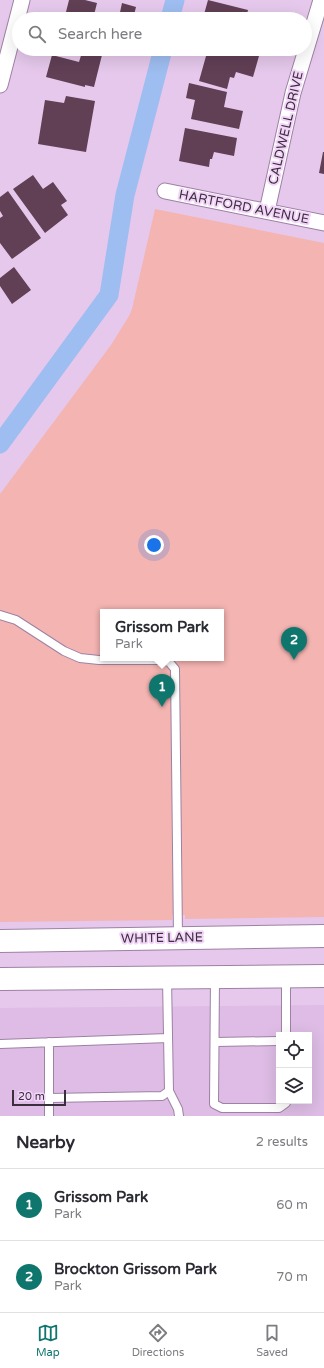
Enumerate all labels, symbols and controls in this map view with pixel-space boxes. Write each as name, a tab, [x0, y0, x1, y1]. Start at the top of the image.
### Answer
search box	[12, 12, 312, 56]
icon: search	[26, 23, 48, 45]
text: Search here	[58, 25, 142, 43]
street label: CALDWELL DRIVE	[265, 70, 307, 186]
street label: HARTFORD AVENUE	[178, 187, 310, 227]
your location	[144, 535, 164, 555]
popup	[100, 609, 224, 661]
text: Grissom Park	[115, 618, 209, 636]
pin: 2	[281, 627, 307, 660]
text: Park	[115, 636, 143, 652]
pin: 1	[149, 674, 175, 707]
street label: WHITE LANE	[121, 929, 203, 947]
map controls	[276, 1032, 312, 1104]
button: locate	[276, 1032, 312, 1068]
button: layers	[276, 1068, 312, 1104]
scale bar	[12, 1088, 66, 1107]
text: 20 m	[18, 1090, 45, 1103]
text: Nearby	[16, 1132, 75, 1153]
text: 2 results	[256, 1134, 308, 1150]
text: Grissom Park	[54, 1188, 148, 1206]
text: 1	[25, 1197, 33, 1213]
text: 60 m	[276, 1197, 308, 1213]
text: Park	[54, 1206, 82, 1222]
text: Brockton Grissom Park	[54, 1260, 217, 1278]
text: 2	[25, 1269, 33, 1285]
text: 70 m	[276, 1269, 308, 1285]
text: Park	[54, 1278, 82, 1294]
tab: Map	[36, 1322, 60, 1359]
tab: Directions	[132, 1322, 184, 1359]
tab: Saved	[256, 1322, 288, 1359]

